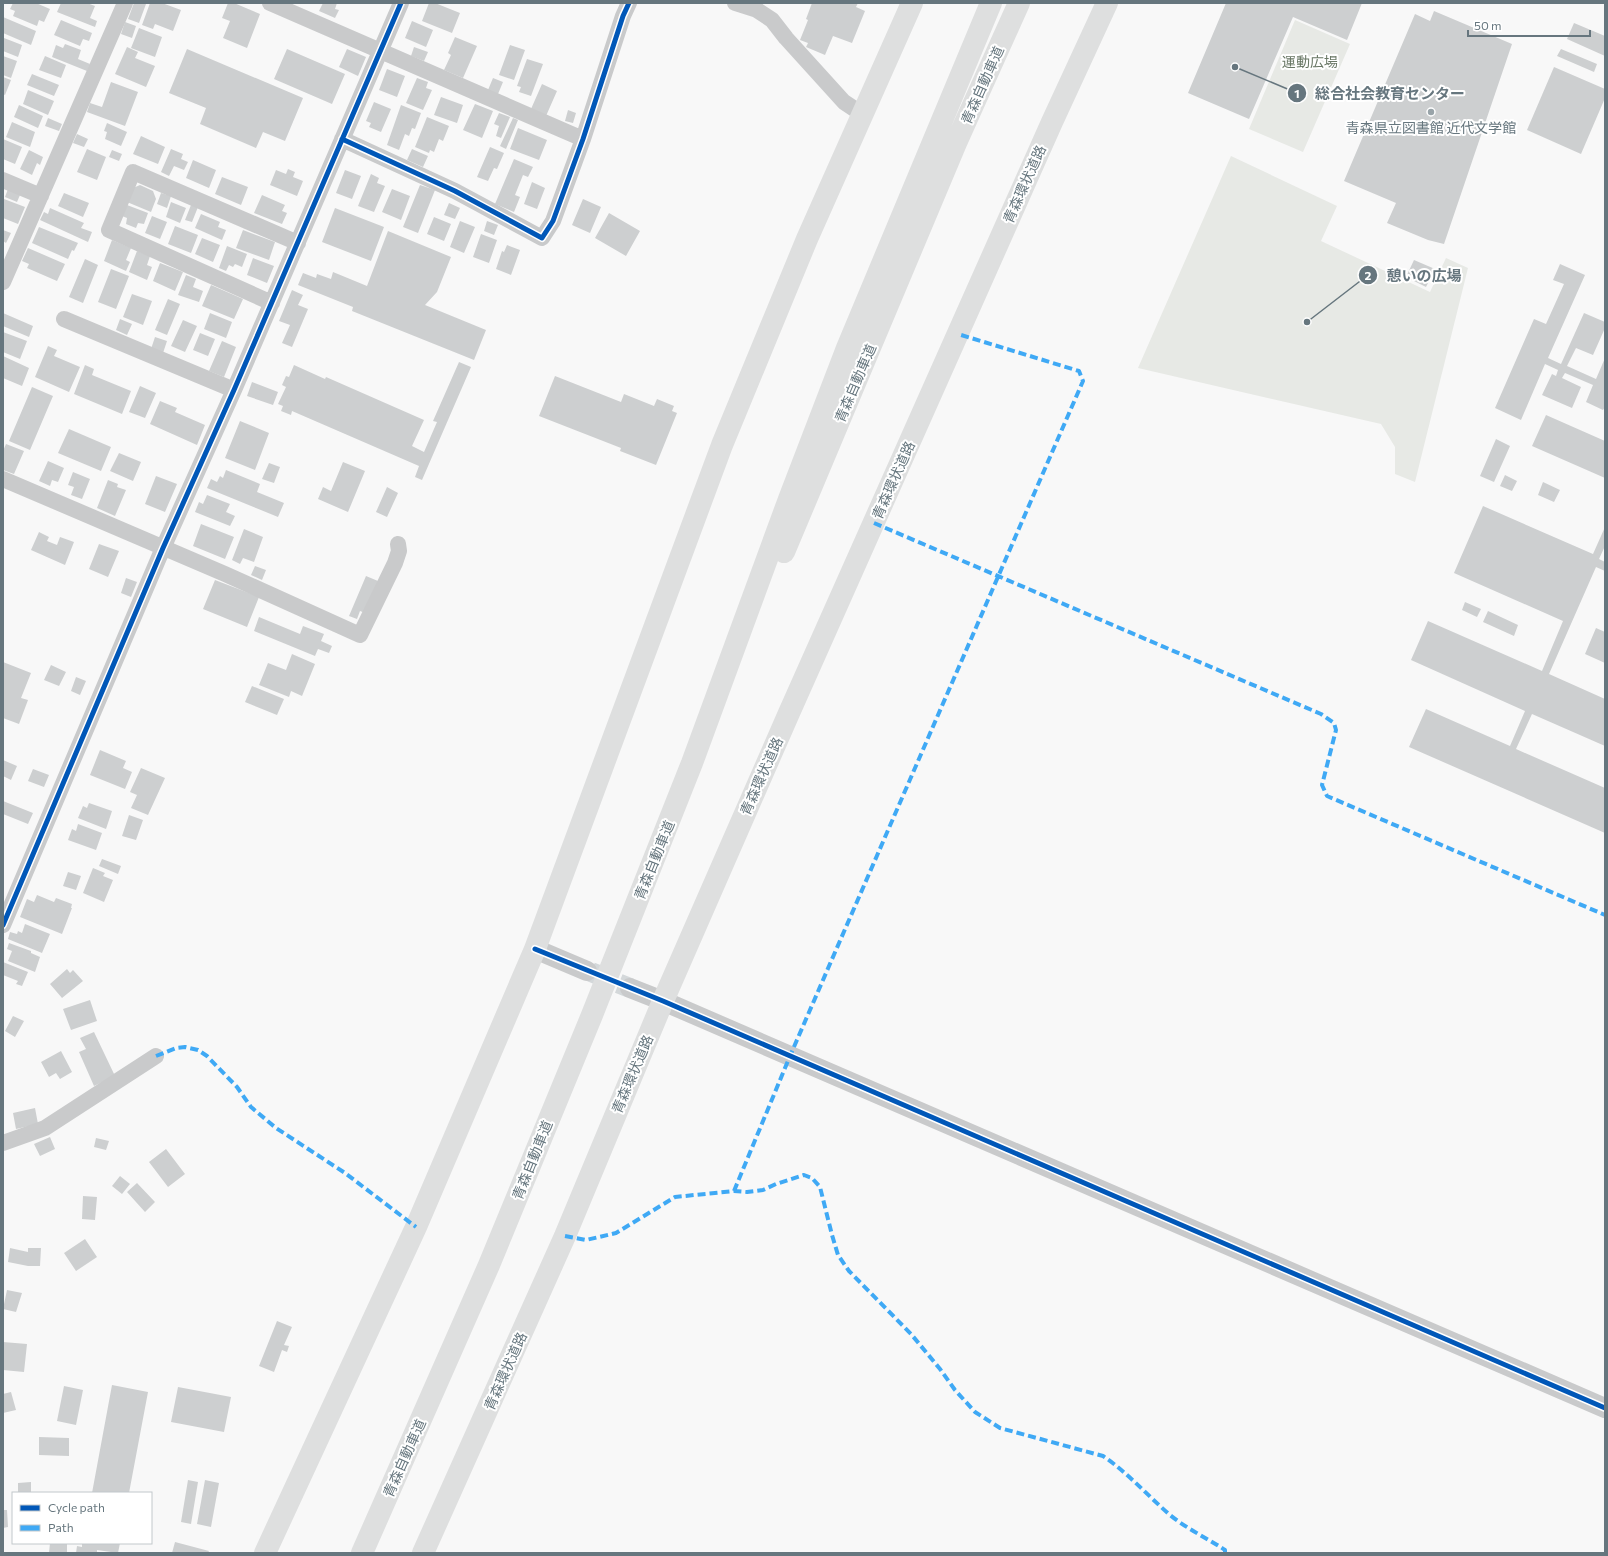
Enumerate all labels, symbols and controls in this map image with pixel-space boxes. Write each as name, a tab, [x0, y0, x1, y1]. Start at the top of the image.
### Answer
scale bar	[1468, 12, 1590, 38]
text: 50 m	[1474, 18, 1502, 32]
street label: 青森自動車道	[957, 43, 1007, 127]
park label: 運動広場	[1282, 53, 1338, 70]
callout: 総合社会教育センター	[1287, 80, 1473, 107]
text: 総合社会教育センター	[1315, 84, 1465, 102]
text: 1	[1294, 86, 1300, 100]
marker: 青森県立図書館 近代文学館	[1426, 107, 1436, 117]
place label: 青森県立図書館 近代文学館	[1346, 119, 1516, 136]
street label: 青森環状道路	[999, 142, 1049, 226]
callout: 憩いの広場	[1358, 262, 1469, 289]
text: 憩いの広場	[1386, 266, 1462, 284]
text: 2	[1365, 268, 1372, 282]
street label: 青森自動車道	[831, 341, 879, 425]
street label: 青森環状道路	[868, 438, 918, 522]
street label: 青森環状道路	[736, 734, 786, 818]
street label: 青森自動車道	[630, 818, 678, 902]
street label: 青森環状道路	[608, 1032, 656, 1116]
street label: 青森自動車道	[508, 1118, 556, 1202]
street label: 青森環状道路	[480, 1329, 530, 1413]
street label: 青森自動車道	[379, 1416, 429, 1500]
legend	[12, 1492, 152, 1544]
text: Cycle path	[48, 1500, 105, 1514]
text: Path	[48, 1520, 74, 1534]

